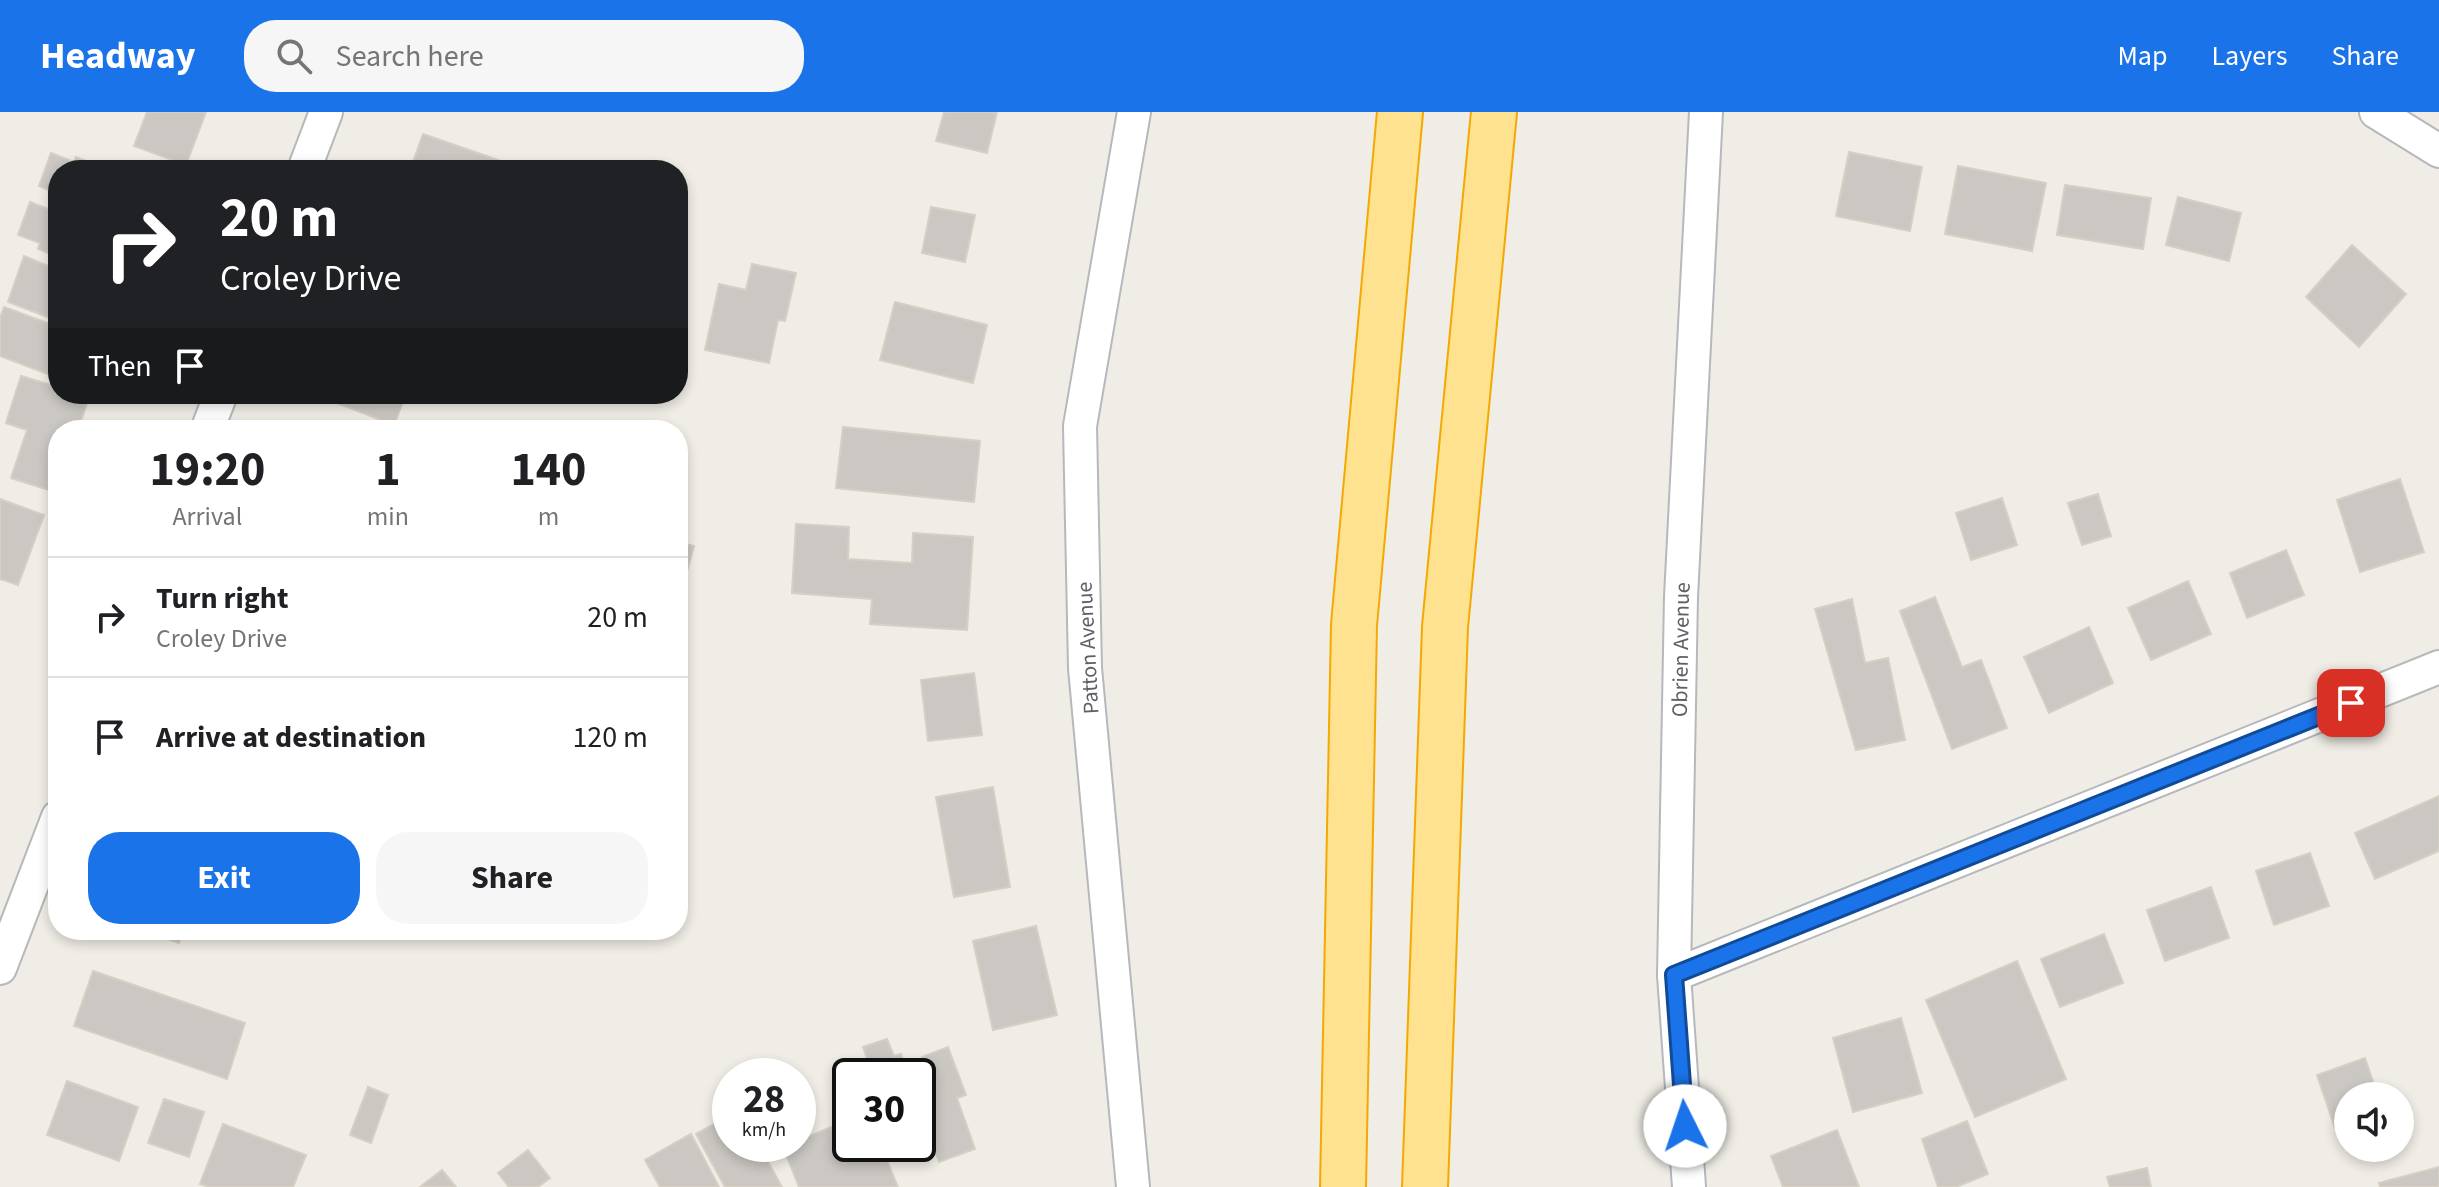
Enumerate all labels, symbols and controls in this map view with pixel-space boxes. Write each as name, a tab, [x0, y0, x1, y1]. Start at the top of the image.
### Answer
search box	[244, 20, 804, 92]
text: Headway	[40, 29, 196, 83]
icon: search	[272, 34, 316, 78]
text: Search here	[336, 35, 484, 78]
text: Map	[2117, 36, 2167, 76]
text: Layers	[2211, 36, 2287, 76]
text: Share	[2331, 36, 2399, 76]
text: 20 m	[220, 179, 338, 258]
icon: right	[88, 192, 192, 296]
text: Croley Drive	[220, 253, 401, 304]
icon: arrive	[168, 344, 212, 388]
text: Then	[88, 345, 152, 388]
text: 19:20	[149, 436, 265, 504]
text: 1	[375, 436, 401, 504]
text: 140	[510, 436, 586, 504]
text: Arrival	[172, 498, 242, 535]
text: min	[367, 498, 409, 535]
text: m	[538, 498, 559, 535]
text: Turn right	[156, 577, 288, 620]
street label: Patton Avenue	[1069, 581, 1107, 715]
street label: Obrien Avenue	[1664, 581, 1699, 717]
icon: right	[88, 595, 132, 639]
text: 20 m	[587, 596, 648, 639]
text: Croley Drive	[156, 620, 287, 657]
pin	[2317, 669, 2385, 737]
icon: arrive	[2329, 681, 2373, 725]
icon: arrive	[88, 715, 132, 759]
text: Arrive at destination	[156, 716, 426, 759]
text: 120 m	[572, 716, 648, 759]
button: Exit	[88, 832, 360, 924]
button: Share	[376, 832, 648, 924]
speed limit sign: 30	[832, 1058, 936, 1162]
text: 28	[743, 1071, 785, 1128]
map controls	[2334, 1082, 2414, 1162]
button: sound	[2334, 1082, 2414, 1162]
position arrow	[1643, 1084, 1727, 1168]
text: km/h	[742, 1116, 786, 1144]

